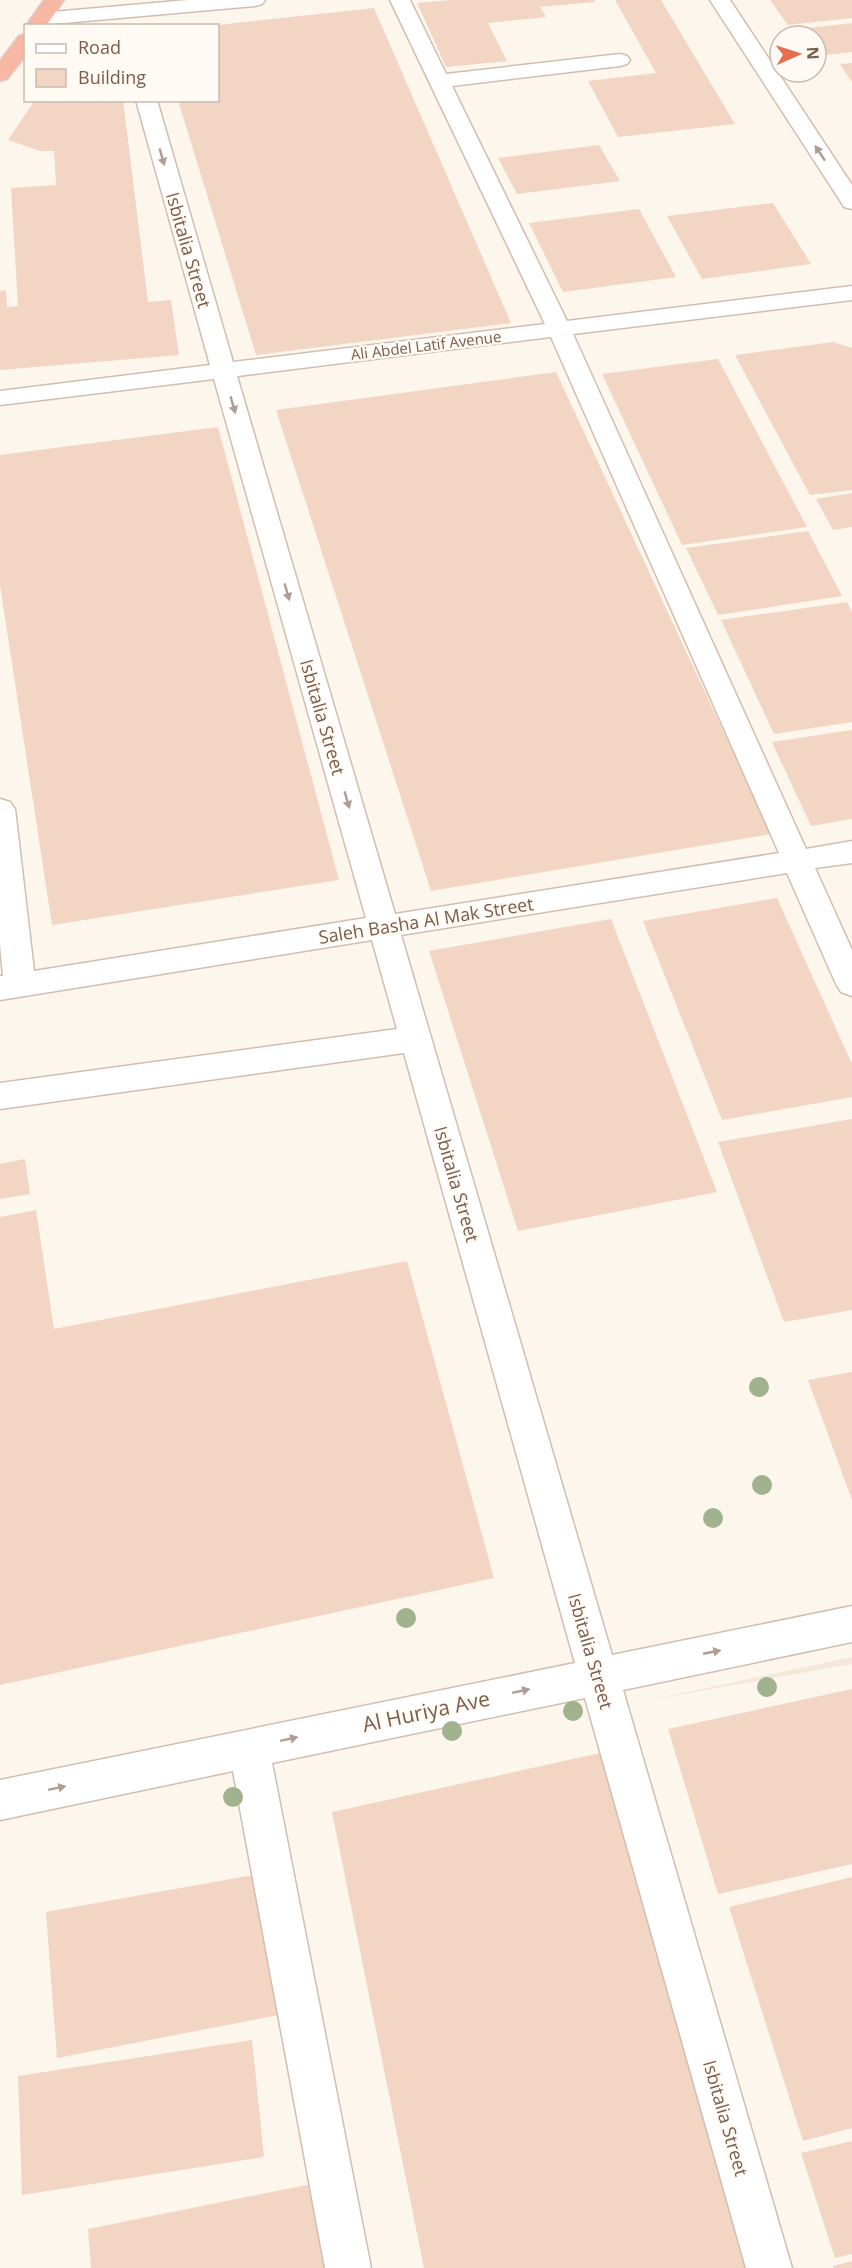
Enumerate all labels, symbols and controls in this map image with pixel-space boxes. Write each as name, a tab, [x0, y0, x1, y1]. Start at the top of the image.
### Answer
legend	[24, 24, 219, 102]
north arrow	[768, 24, 828, 84]
text: Road	[78, 35, 121, 59]
text: N	[802, 46, 824, 60]
text: Building	[78, 65, 146, 89]
one-way arrow	[814, 146, 826, 162]
one-way arrow	[158, 148, 167, 166]
street label: Isbitalia Street	[161, 189, 217, 311]
street label: Ali Abdel Latif Avenue	[350, 326, 502, 364]
one-way arrow	[229, 396, 238, 414]
one-way arrow	[283, 583, 292, 601]
street label: Isbitalia Street	[295, 656, 351, 778]
one-way arrow	[342, 791, 352, 809]
street label: Saleh Basha Al Mak Street	[317, 891, 535, 949]
street label: Isbitalia Street	[429, 1123, 485, 1245]
street label: Isbitalia Street	[563, 1590, 619, 1712]
one-way arrow	[703, 1647, 722, 1656]
street label: Al Huriya Ave	[360, 1684, 492, 1738]
one-way arrow	[512, 1686, 531, 1695]
one-way arrow	[280, 1734, 299, 1743]
one-way arrow	[48, 1783, 67, 1792]
street label: Isbitalia Street	[698, 2057, 754, 2179]

